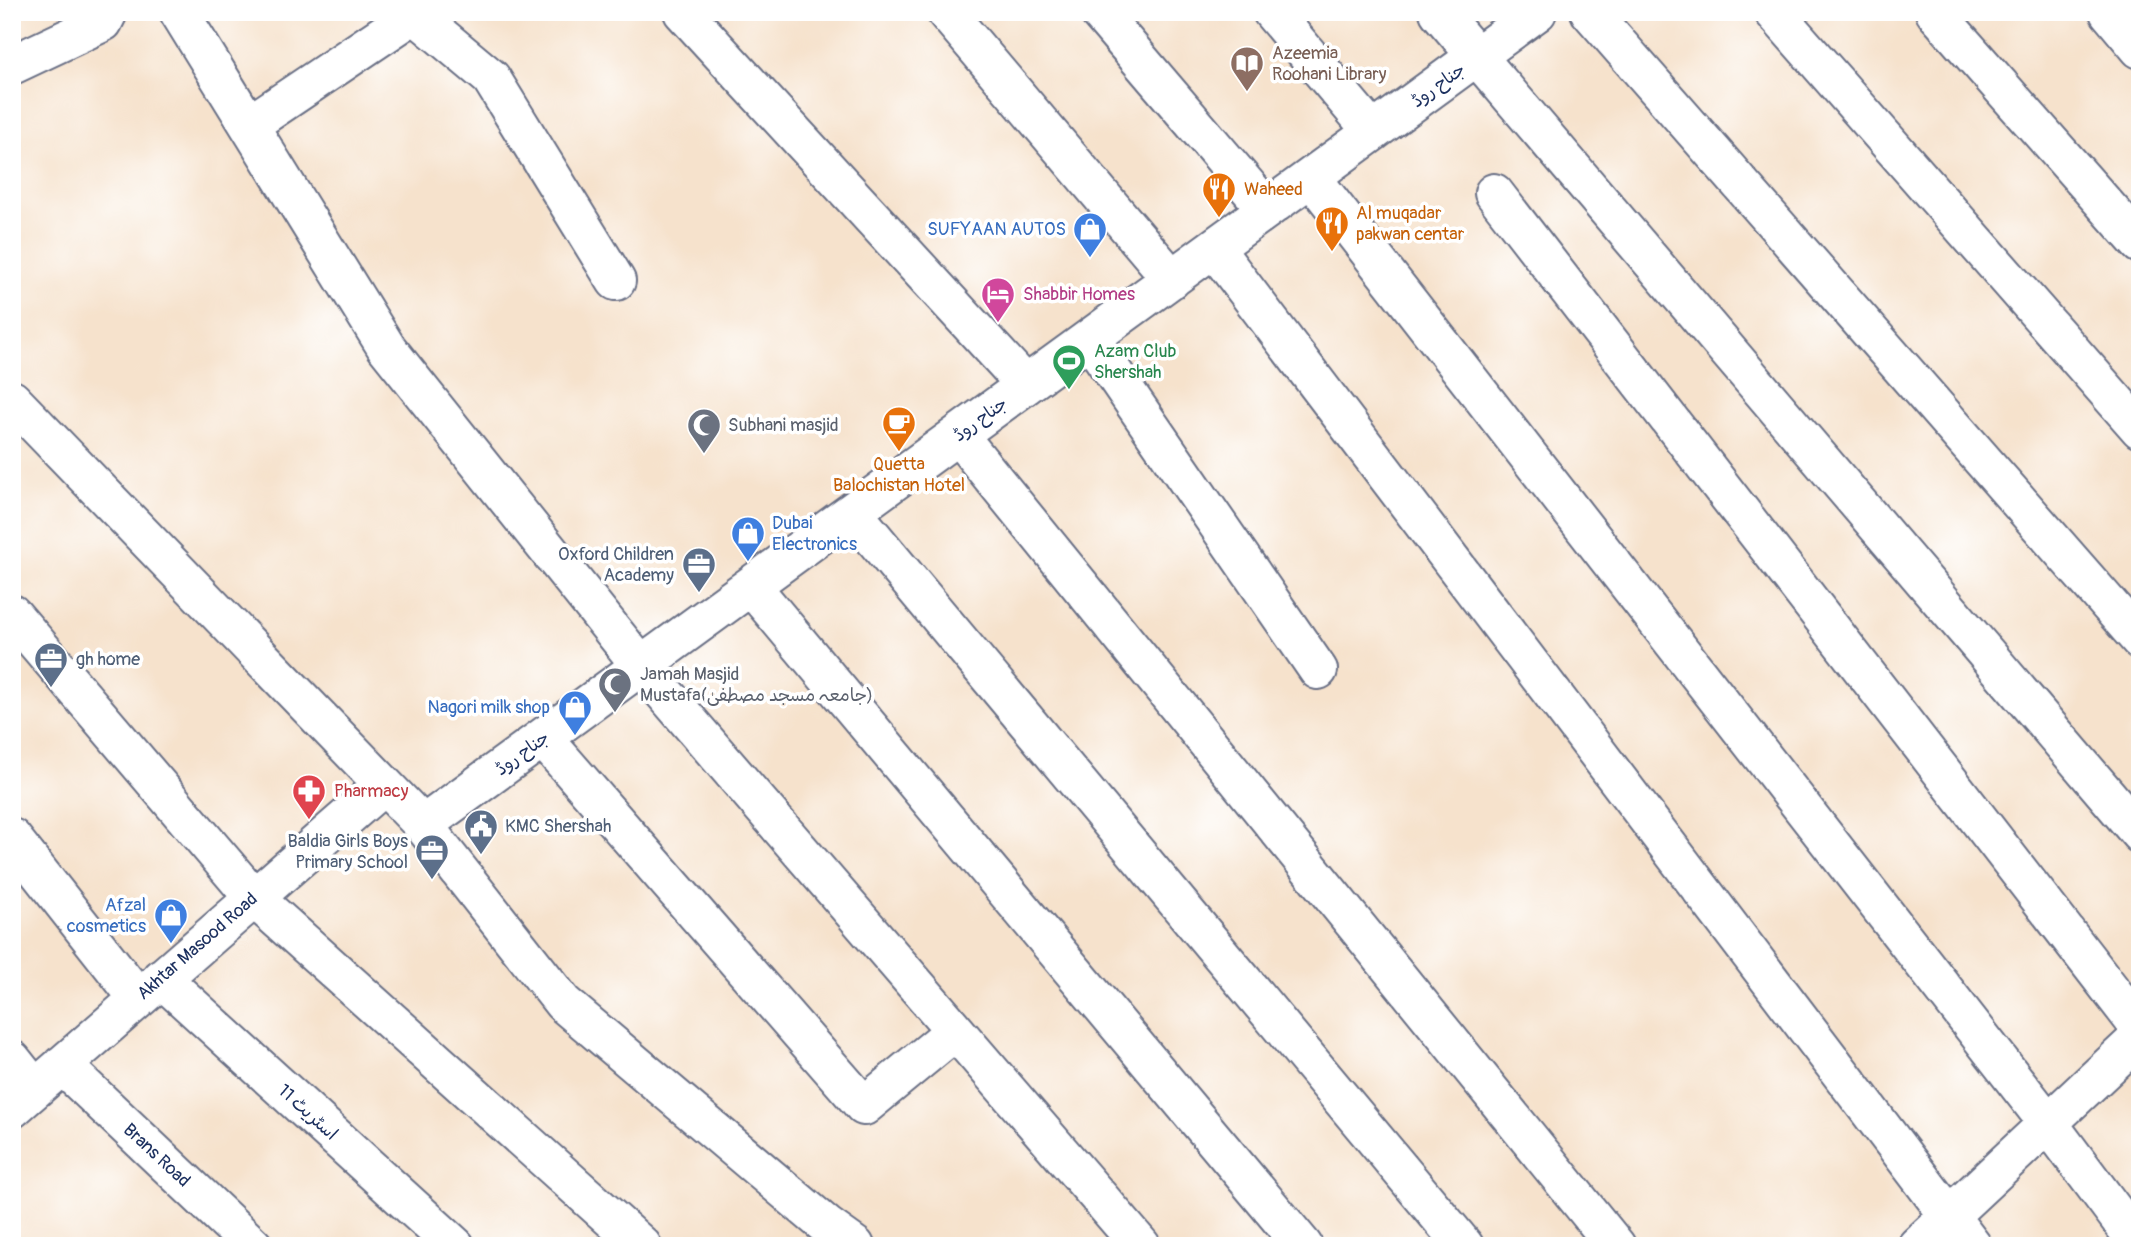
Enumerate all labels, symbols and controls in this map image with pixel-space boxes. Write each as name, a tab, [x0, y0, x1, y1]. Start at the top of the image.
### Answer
place label: Azeemia Roohani Library	[1272, 42, 1387, 86]
library icon: Azeemia Roohani Library	[1228, 44, 1266, 93]
street label: جناح روڈ	[1407, 58, 1470, 113]
restaurant icon: Waheed	[1200, 170, 1238, 219]
place label: Waheed	[1244, 178, 1303, 201]
place label: Al muqadar pakwan centar	[1356, 202, 1465, 246]
restaurant icon: Al muqadar pakwan centar	[1313, 204, 1351, 253]
shop icon: SUFYAAN AUTOS	[1071, 210, 1109, 259]
place label: SUFYAAN AUTOS	[927, 218, 1066, 241]
hotel icon: Shabbir Homes	[979, 275, 1017, 324]
place label: Shabbir Homes	[1023, 283, 1135, 306]
place label: Azam Club Shershah	[1094, 340, 1177, 384]
sports icon: Azam Club Shershah	[1050, 342, 1088, 391]
street label: جناح روڈ	[949, 392, 1012, 447]
cafe icon: Quetta Balochistan Hotel	[880, 404, 918, 453]
mosque icon: Subhani masjid	[685, 406, 723, 455]
place label: Subhani masjid	[728, 414, 839, 437]
place label: Quetta Balochistan Hotel	[833, 453, 965, 497]
place label: Dubai Electronics	[772, 512, 857, 556]
shop icon: Dubai Electronics	[729, 514, 767, 563]
place label: Oxford Children Academy	[558, 543, 674, 587]
office icon: Oxford Children Academy	[680, 545, 718, 594]
office icon: gh home	[32, 640, 70, 689]
place label: gh home	[76, 648, 140, 671]
place label: Jamah Masjid Mustafa(جامعہ مسجد مصطفیٰ)	[640, 663, 873, 707]
mosque icon: Jamah Masjid Mustafa(جامعہ مسجد مصطفیٰ)	[596, 665, 634, 714]
shop icon: Nagori milk shop	[556, 688, 594, 737]
place label: Nagori milk shop	[427, 696, 550, 719]
street label: جناح روڈ	[491, 726, 554, 781]
pharmacy icon: Pharmacy	[290, 772, 328, 821]
place label: Pharmacy	[334, 780, 409, 803]
public building icon: KMC Shershah	[462, 807, 500, 856]
place label: KMC Shershah	[505, 815, 611, 838]
place label: Baldia Girls Boys Primary School	[287, 830, 408, 874]
office icon: Baldia Girls Boys Primary School	[413, 832, 451, 881]
street label: Akhtar Masood Road	[132, 888, 262, 1005]
place label: Afzal cosmetics	[67, 894, 146, 938]
shop icon: Afzal cosmetics	[152, 896, 190, 945]
street label: اسٹریٹ 11	[273, 1079, 342, 1145]
street label: Brans Road	[118, 1118, 195, 1192]

